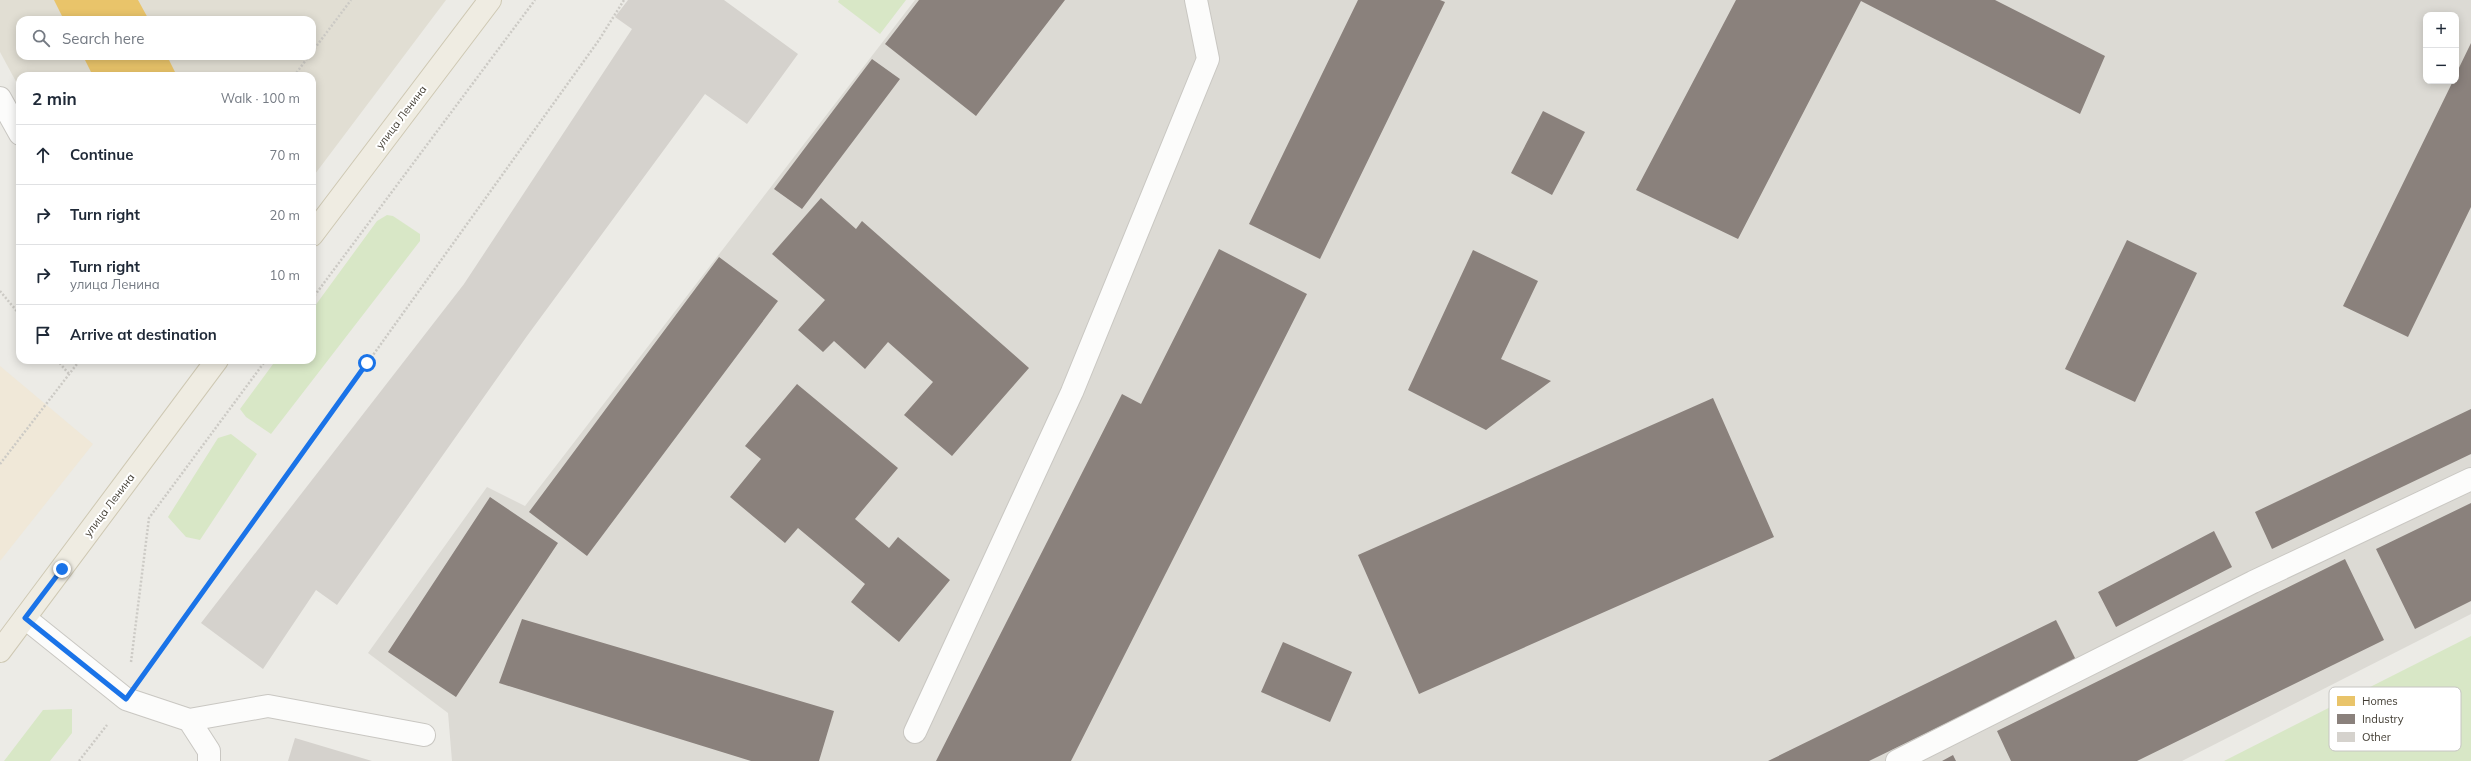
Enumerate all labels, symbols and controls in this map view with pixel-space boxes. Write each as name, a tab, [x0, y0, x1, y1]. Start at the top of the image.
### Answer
map controls	[2423, 12, 2459, 84]
button: +	[2423, 12, 2459, 48]
search box	[16, 16, 316, 60]
icon: search	[30, 27, 52, 49]
text: Search here	[62, 29, 144, 48]
button: −	[2423, 48, 2459, 84]
street label: улица Ленина	[373, 83, 429, 151]
text: 2 min	[32, 88, 77, 109]
text: Walk · 100 m	[221, 90, 300, 106]
icon: ahead	[32, 144, 54, 166]
text: Continue	[70, 145, 133, 164]
text: 70 m	[270, 147, 300, 163]
icon: right	[32, 204, 54, 226]
text: Turn right	[70, 205, 140, 224]
text: 20 m	[270, 207, 300, 223]
text: Turn right	[70, 257, 140, 276]
icon: right	[32, 264, 54, 286]
text: 10 m	[270, 267, 300, 283]
text: улица Ленина	[70, 276, 160, 292]
icon: arrive	[32, 324, 54, 346]
text: Arrive at destination	[70, 325, 217, 344]
route start	[358, 354, 376, 372]
street label: улица Ленина	[81, 471, 137, 539]
route end	[53, 560, 71, 578]
legend	[2329, 687, 2461, 751]
text: Homes	[2362, 694, 2398, 708]
text: Industry	[2362, 712, 2404, 726]
text: Other	[2362, 730, 2391, 744]

